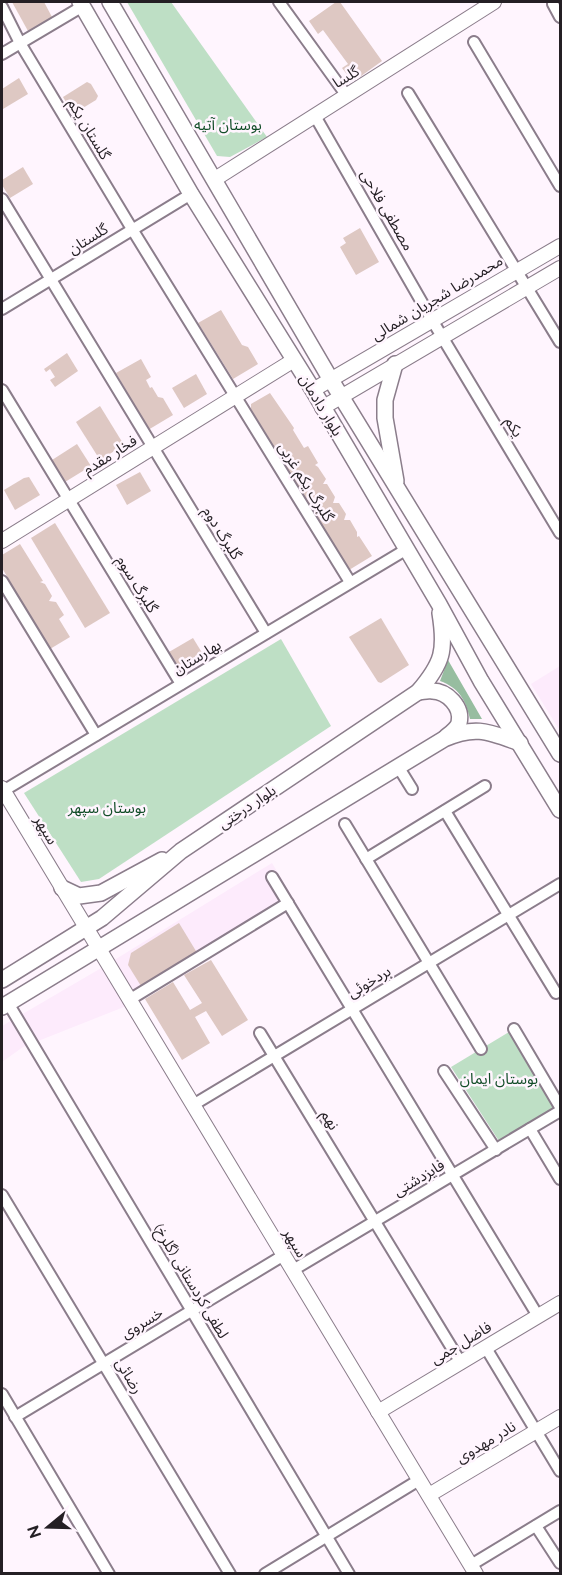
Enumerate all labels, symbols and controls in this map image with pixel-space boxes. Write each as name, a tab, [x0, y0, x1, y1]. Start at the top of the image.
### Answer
street label: گلسا	[329, 62, 363, 92]
street label: گلستان یکم	[62, 95, 115, 165]
park label: بوستان آتیه	[194, 116, 262, 134]
street label: مصطفی فلاحی	[357, 166, 417, 254]
street label: گلستان	[65, 219, 112, 258]
street label: محمدرضا شجریان شمالی	[368, 252, 506, 344]
street label: بلوار دادمان	[296, 371, 346, 439]
street label: یکم	[499, 414, 527, 441]
street label: فخار مقدم	[80, 431, 142, 480]
street label: گلبرگ یکم غربی	[273, 439, 338, 527]
street label: گلبرگ دوم	[197, 503, 246, 565]
street label: گلبرگ سوم	[111, 552, 162, 618]
street label: بهارستان	[170, 636, 224, 678]
street label: بلوار درختی	[215, 781, 279, 833]
park label: بوستان سپهر	[67, 799, 146, 818]
street label: سپهر	[29, 811, 62, 849]
street label: بردخوئی	[344, 962, 394, 1002]
park label: بوستان ایمان	[460, 1070, 538, 1088]
street label: نهم	[315, 1107, 343, 1134]
street label: فایزدشتی	[390, 1156, 448, 1200]
street label: لطفی کردستانی (گلرخ)	[147, 1220, 232, 1343]
street label: سپهر	[278, 1224, 311, 1262]
street label: خسروی	[118, 1303, 166, 1342]
street label: فاضل جمی	[427, 1318, 495, 1368]
street label: رضائی	[111, 1355, 147, 1397]
street label: نادر مهدوی	[453, 1417, 519, 1467]
north arrow	[18, 1497, 78, 1557]
text: N	[23, 1523, 45, 1541]

